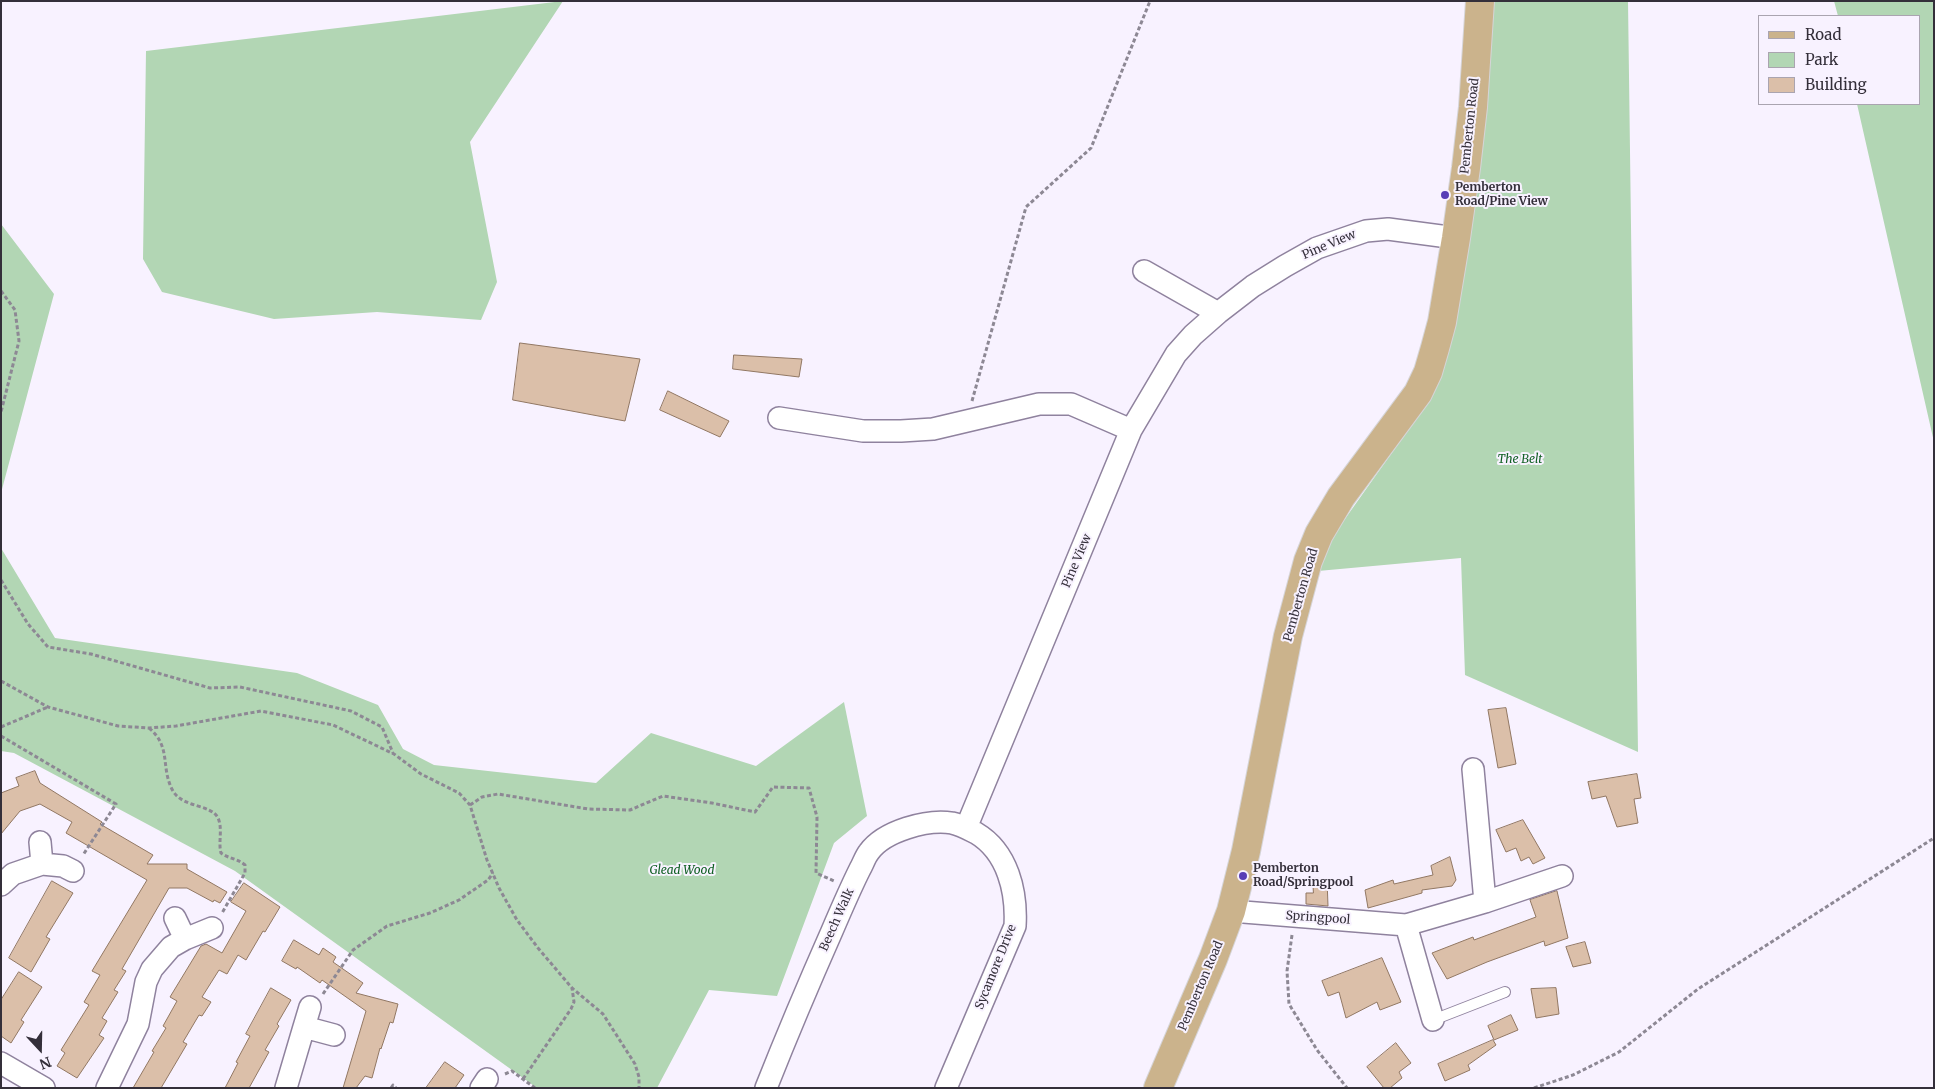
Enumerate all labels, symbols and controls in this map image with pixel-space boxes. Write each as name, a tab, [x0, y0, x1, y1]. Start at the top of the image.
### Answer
legend	[1758, 15, 1920, 105]
text: Road	[1805, 25, 1841, 44]
text: Park	[1805, 50, 1838, 69]
text: Building	[1805, 75, 1867, 94]
street label: Pemberton Road	[1458, 77, 1482, 175]
place label: Pemberton Road/Pine View	[1455, 181, 1548, 209]
marker: Pemberton Road/Pine View	[1439, 189, 1451, 201]
street label: Pine View	[1300, 227, 1358, 263]
park label: The Belt	[1497, 453, 1543, 467]
street label: Pine View	[1059, 532, 1095, 590]
street label: Pemberton Road	[1281, 547, 1321, 643]
place label: Pemberton Road/Springpool	[1253, 862, 1353, 890]
park label: Glead Wood	[650, 864, 714, 878]
marker: Pemberton Road/Springpool	[1237, 870, 1249, 882]
street label: Beech Walk	[817, 886, 857, 954]
street label: Springpool	[1285, 909, 1351, 927]
street label: Sycamore Drive	[972, 922, 1020, 1012]
street label: Pemberton Road	[1176, 939, 1226, 1033]
north arrow	[15, 1024, 65, 1074]
text: N	[37, 1053, 54, 1073]

